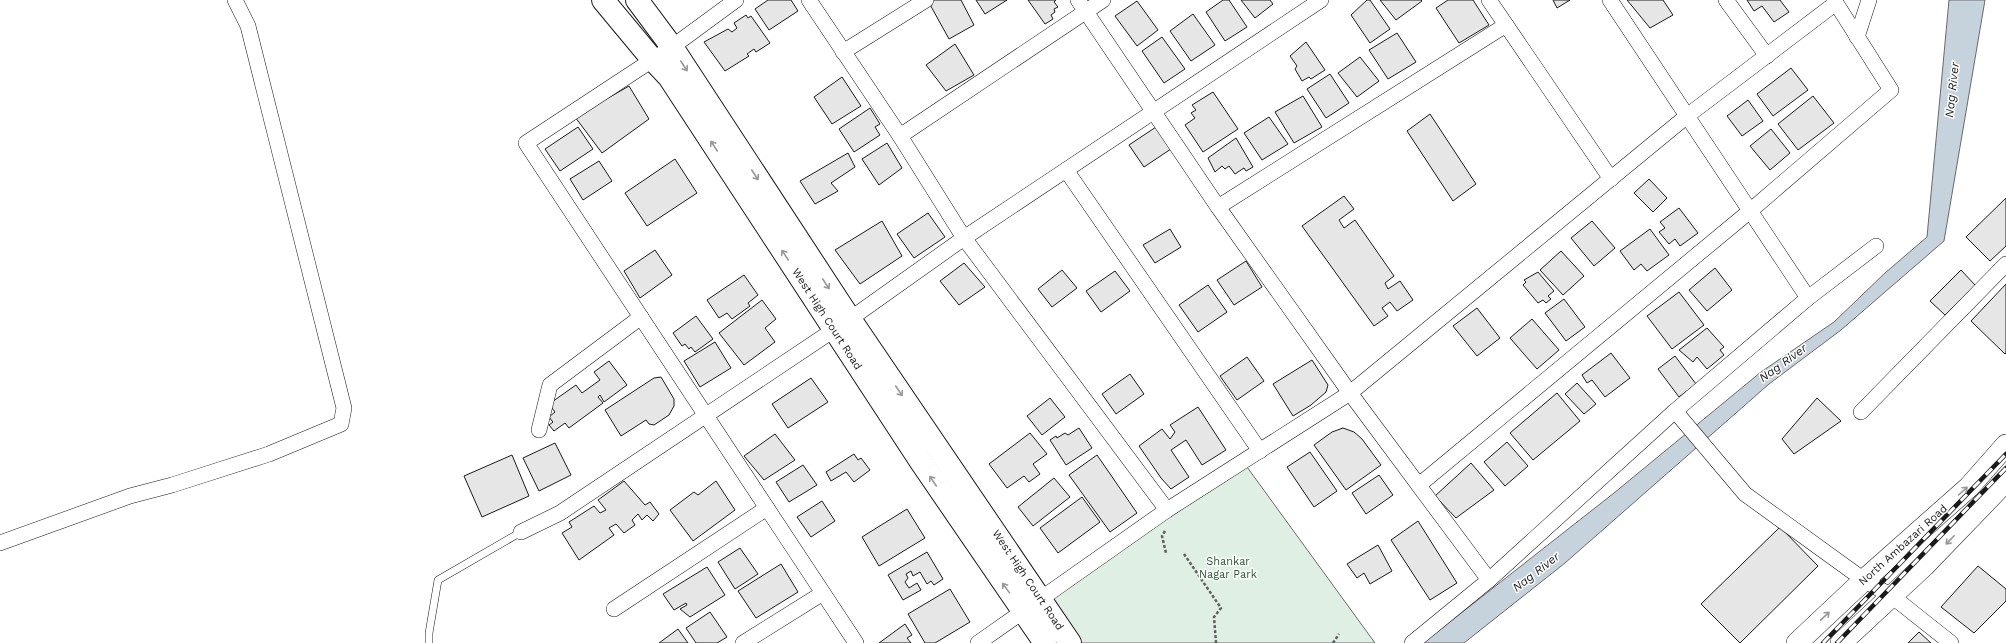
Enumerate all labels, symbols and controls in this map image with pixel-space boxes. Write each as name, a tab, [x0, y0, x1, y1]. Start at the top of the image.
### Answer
one-way arrow	[680, 60, 688, 71]
water label: Nag River	[1942, 60, 1962, 118]
one-way arrow	[710, 140, 718, 152]
one-way arrow	[751, 169, 759, 180]
one-way arrow	[781, 249, 789, 261]
street label: West High Court Road	[789, 266, 865, 372]
one-way arrow	[822, 278, 831, 289]
water label: Nag River	[1756, 340, 1811, 385]
one-way arrow	[895, 385, 903, 396]
one-way arrow	[929, 476, 937, 487]
one-way arrow	[1958, 487, 1969, 496]
street label: North Ambazari Road	[1856, 502, 1950, 588]
street label: West High Court Road	[990, 527, 1066, 633]
one-way arrow	[1946, 534, 1955, 544]
water label: Nag River	[1510, 549, 1563, 595]
park label: Shankar Nagar Park	[1199, 555, 1257, 581]
one-way arrow	[1002, 583, 1011, 594]
one-way arrow	[1820, 611, 1830, 620]

